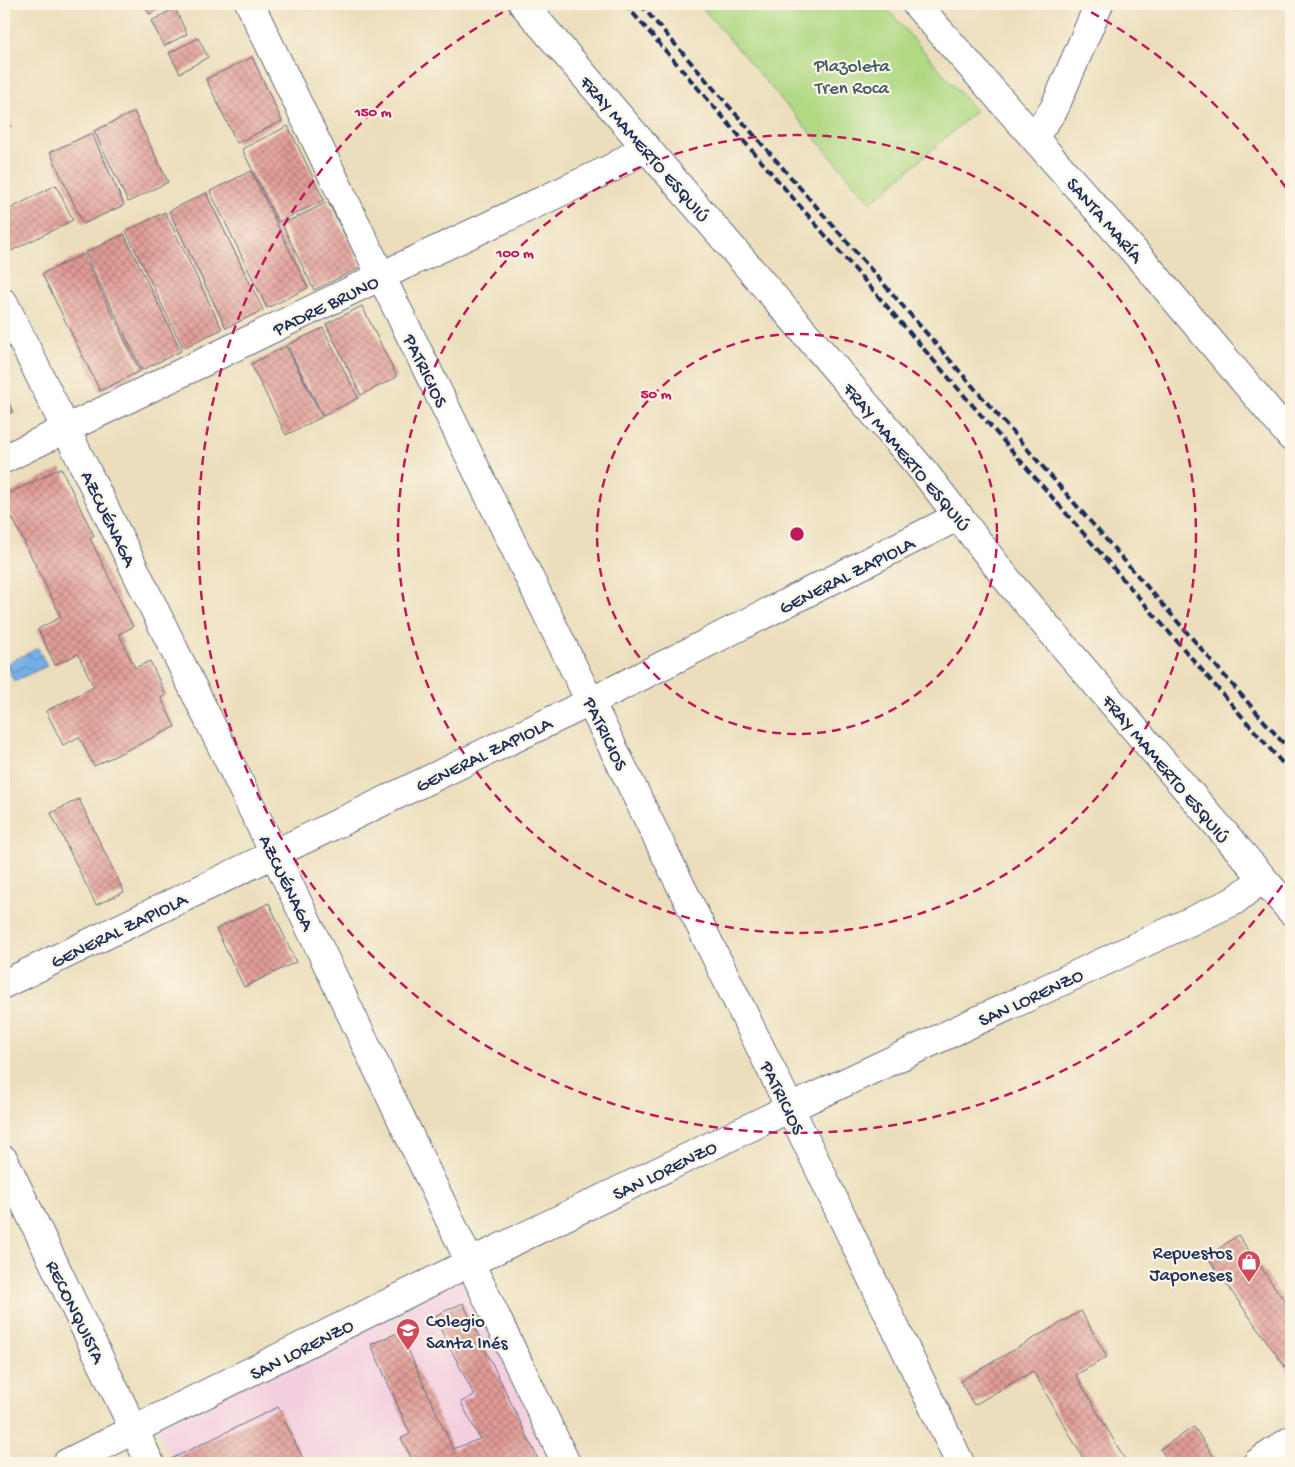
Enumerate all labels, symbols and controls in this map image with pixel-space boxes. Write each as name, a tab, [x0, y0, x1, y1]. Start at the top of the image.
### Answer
park label: Plazoleta Tren Roca	[813, 56, 891, 101]
street label: FRAY MAMERTO ESQUIÚ	[573, 72, 713, 228]
text: 150 m	[354, 104, 392, 122]
street label: SANTA MARÍA	[1060, 174, 1148, 270]
text: 100 m	[495, 245, 534, 263]
street label: PADRE BRUNO	[269, 271, 384, 343]
street label: PATRICIOS	[396, 330, 452, 412]
street label: FRAY MAMERTO ESQUIÚ	[836, 379, 974, 537]
text: 50 m	[641, 386, 672, 404]
street label: AZCUÉNAGA	[74, 468, 141, 573]
centre of rings	[788, 525, 806, 543]
street label: GENERAL ZAPIOLA	[776, 532, 921, 621]
street label: FRAY MAMERTO ESQUIÚ	[1095, 691, 1233, 849]
street label: PATRICIOS	[576, 693, 632, 775]
street label: GENERAL ZAPIOLA	[413, 712, 558, 799]
street label: AZCUÉNAGA	[252, 832, 319, 937]
street label: GENERAL ZAPIOLA	[48, 888, 193, 975]
street label: SAN LORENZO	[975, 965, 1088, 1034]
street label: PATRICIOS	[753, 1057, 809, 1139]
street label: SAN LORENZO	[610, 1137, 722, 1207]
place label: Repuestos Japoneses	[1150, 1243, 1233, 1288]
shop icon: Repuestos Japoneses	[1236, 1249, 1262, 1283]
street label: RECONQUISTA	[39, 1257, 109, 1369]
place label: Colegio Santa Inés	[426, 1311, 509, 1356]
street label: SAN LORENZO	[247, 1315, 359, 1387]
school or university icon: Colegio Santa Inés	[395, 1317, 421, 1351]

